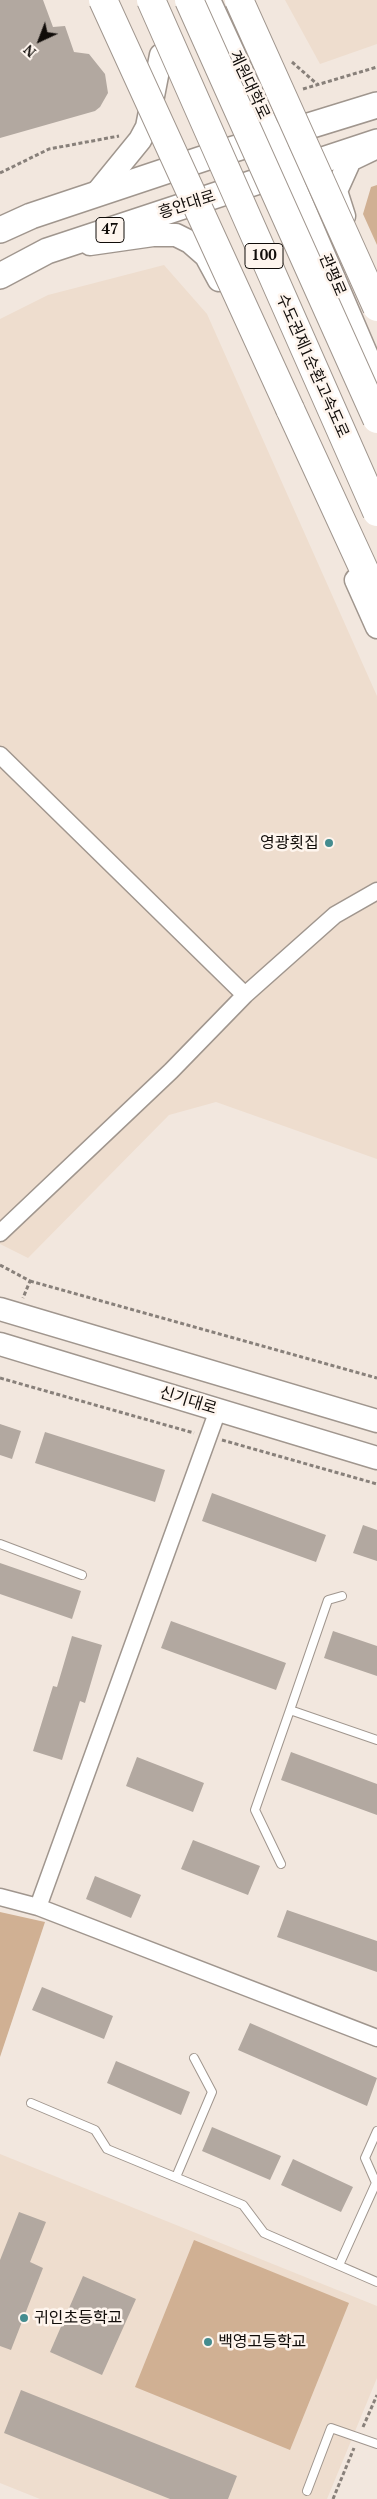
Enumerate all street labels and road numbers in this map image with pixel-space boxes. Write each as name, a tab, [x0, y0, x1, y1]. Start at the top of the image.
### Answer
street label: 계원대학로	[225, 48, 273, 122]
street label: 흥안대로	[156, 187, 218, 223]
road number: 47	[96, 218, 124, 242]
road number: 100	[245, 244, 283, 268]
street label: 관평로	[315, 251, 349, 299]
street label: 수도권제1순환고속도로	[272, 291, 352, 441]
street label: 신기대로	[157, 1383, 219, 1419]

